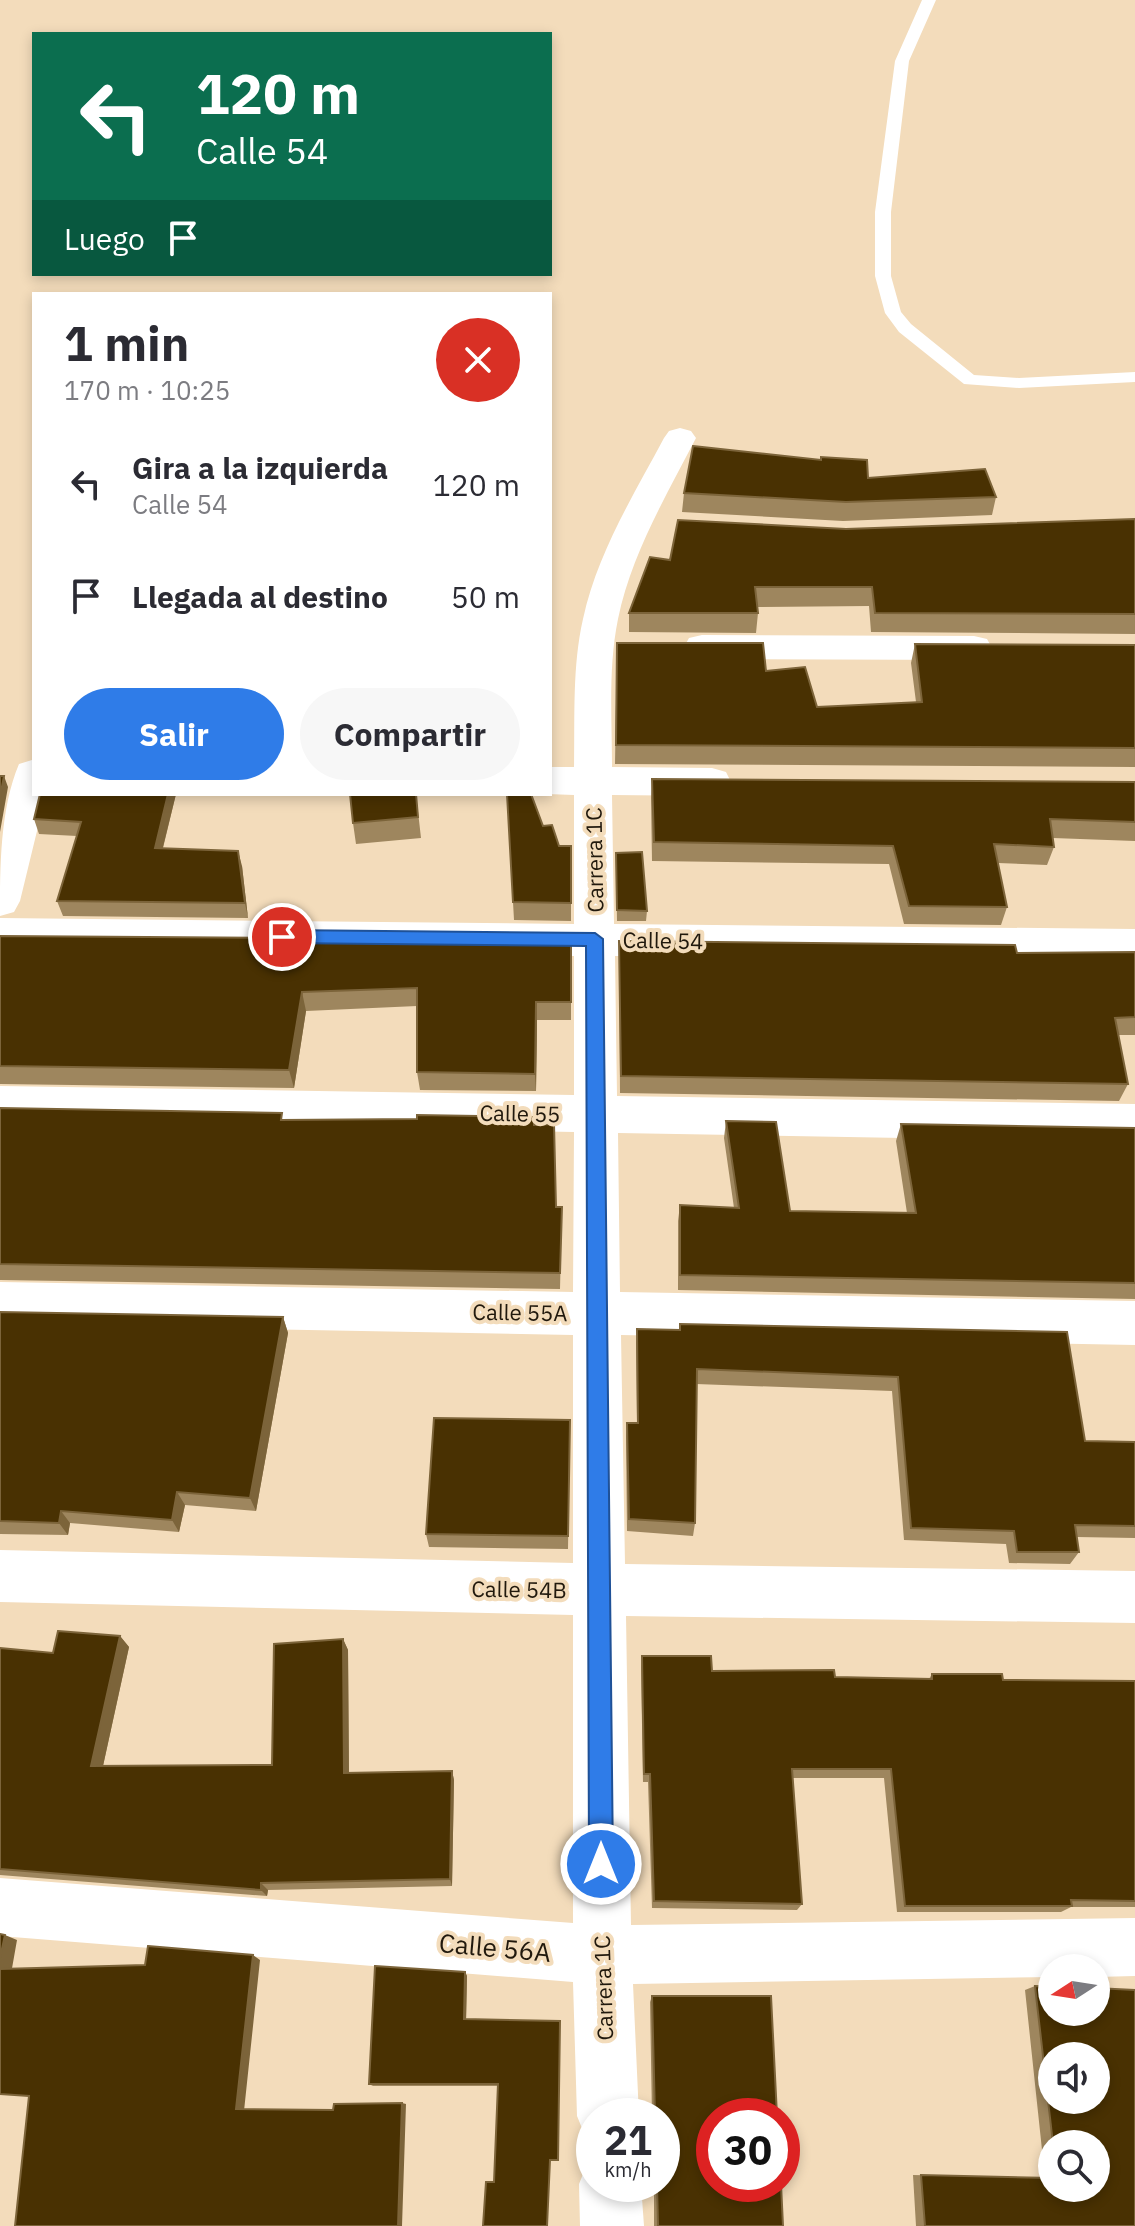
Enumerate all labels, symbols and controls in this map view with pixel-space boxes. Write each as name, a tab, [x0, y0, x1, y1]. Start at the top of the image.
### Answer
text: 120 m	[196, 57, 360, 129]
icon: left	[64, 64, 168, 168]
text: Calle 54	[196, 127, 328, 174]
icon: arrive	[161, 216, 205, 260]
text: Luego	[64, 219, 145, 258]
text: 1 min	[64, 312, 189, 374]
button: close	[436, 318, 520, 402]
text: 170 m · 10:25	[64, 373, 230, 407]
text: Gira a la izquierda	[132, 448, 388, 487]
icon: left	[64, 462, 108, 506]
text: 120 m	[433, 465, 520, 504]
text: Calle 54	[132, 487, 228, 521]
icon: arrive	[64, 574, 108, 618]
text: Llegada al destino	[132, 577, 388, 616]
text: 50 m	[451, 577, 520, 616]
button: Salir	[64, 688, 284, 780]
button: Compartir	[300, 688, 520, 780]
street label: Carrera 1C	[579, 807, 609, 913]
pin	[248, 903, 316, 971]
icon: arrive	[260, 915, 304, 959]
street label: Calle 54	[622, 925, 704, 955]
street label: Calle 55	[479, 1098, 561, 1128]
street label: Calle 55A	[472, 1297, 568, 1327]
street label: Calle 54B	[471, 1574, 567, 1604]
position arrow	[559, 1822, 643, 1906]
street label: Calle 56A	[438, 1925, 553, 1969]
street label: Carrera 1C	[587, 1935, 619, 2041]
north arrow	[1038, 1954, 1110, 2026]
map controls	[1038, 1954, 1110, 2202]
button: sound	[1038, 2042, 1110, 2114]
speed limit sign: 30	[696, 2098, 800, 2202]
text: 21	[604, 2114, 652, 2166]
button: search	[1038, 2130, 1110, 2202]
text: km/h	[604, 2156, 652, 2183]

